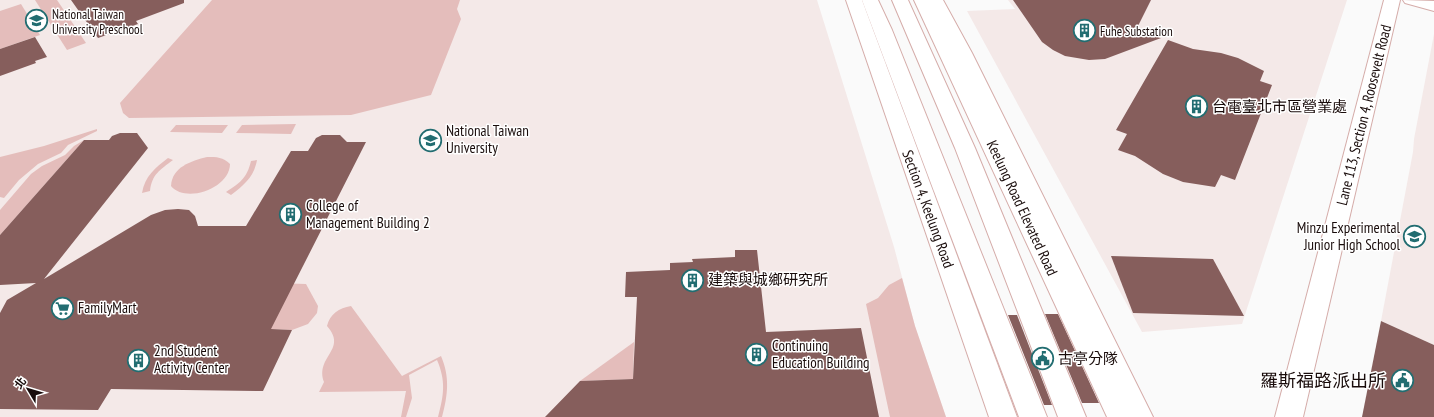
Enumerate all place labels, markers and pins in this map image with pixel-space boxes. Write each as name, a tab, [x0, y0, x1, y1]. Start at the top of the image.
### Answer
place label: National Taiwan University Preschool	[52, 6, 143, 38]
school or university icon: National Taiwan University Preschool	[23, 8, 49, 34]
building icon: Fuhe Substation	[1071, 18, 1097, 44]
place label: Fuhe Substation	[1100, 23, 1173, 40]
building icon: 台電臺北市區營業處	[1183, 94, 1209, 120]
place label: 台電臺北市區營業處	[1212, 97, 1347, 116]
place label: National Taiwan University	[446, 121, 529, 157]
school or university icon: National Taiwan University	[418, 127, 444, 153]
place label: College of Management Building 2	[306, 196, 430, 232]
building icon: College of Management Building 2	[278, 202, 304, 228]
place label: Minzu Experimental Junior High School	[1297, 218, 1401, 254]
school or university icon: Minzu Experimental Junior High School	[1402, 224, 1428, 250]
building icon: 建築與城鄉研究所	[680, 267, 706, 293]
place label: 建築與城鄉研究所	[708, 270, 828, 289]
supermarket icon: FamilyMart	[50, 295, 76, 321]
place label: FamilyMart	[78, 298, 137, 317]
place label: Continuing Education Building	[772, 336, 870, 372]
place label: 2nd Student Activity Center	[154, 341, 230, 377]
building icon: Continuing Education Building	[743, 342, 769, 368]
public building icon: 古亭分隊	[1029, 346, 1055, 372]
building icon: 2nd Student Activity Center	[126, 347, 152, 373]
place label: 古亭分隊	[1058, 349, 1118, 368]
public building icon: 羅斯福路派出所	[1389, 368, 1415, 394]
place label: 羅斯福路派出所	[1260, 369, 1386, 392]

